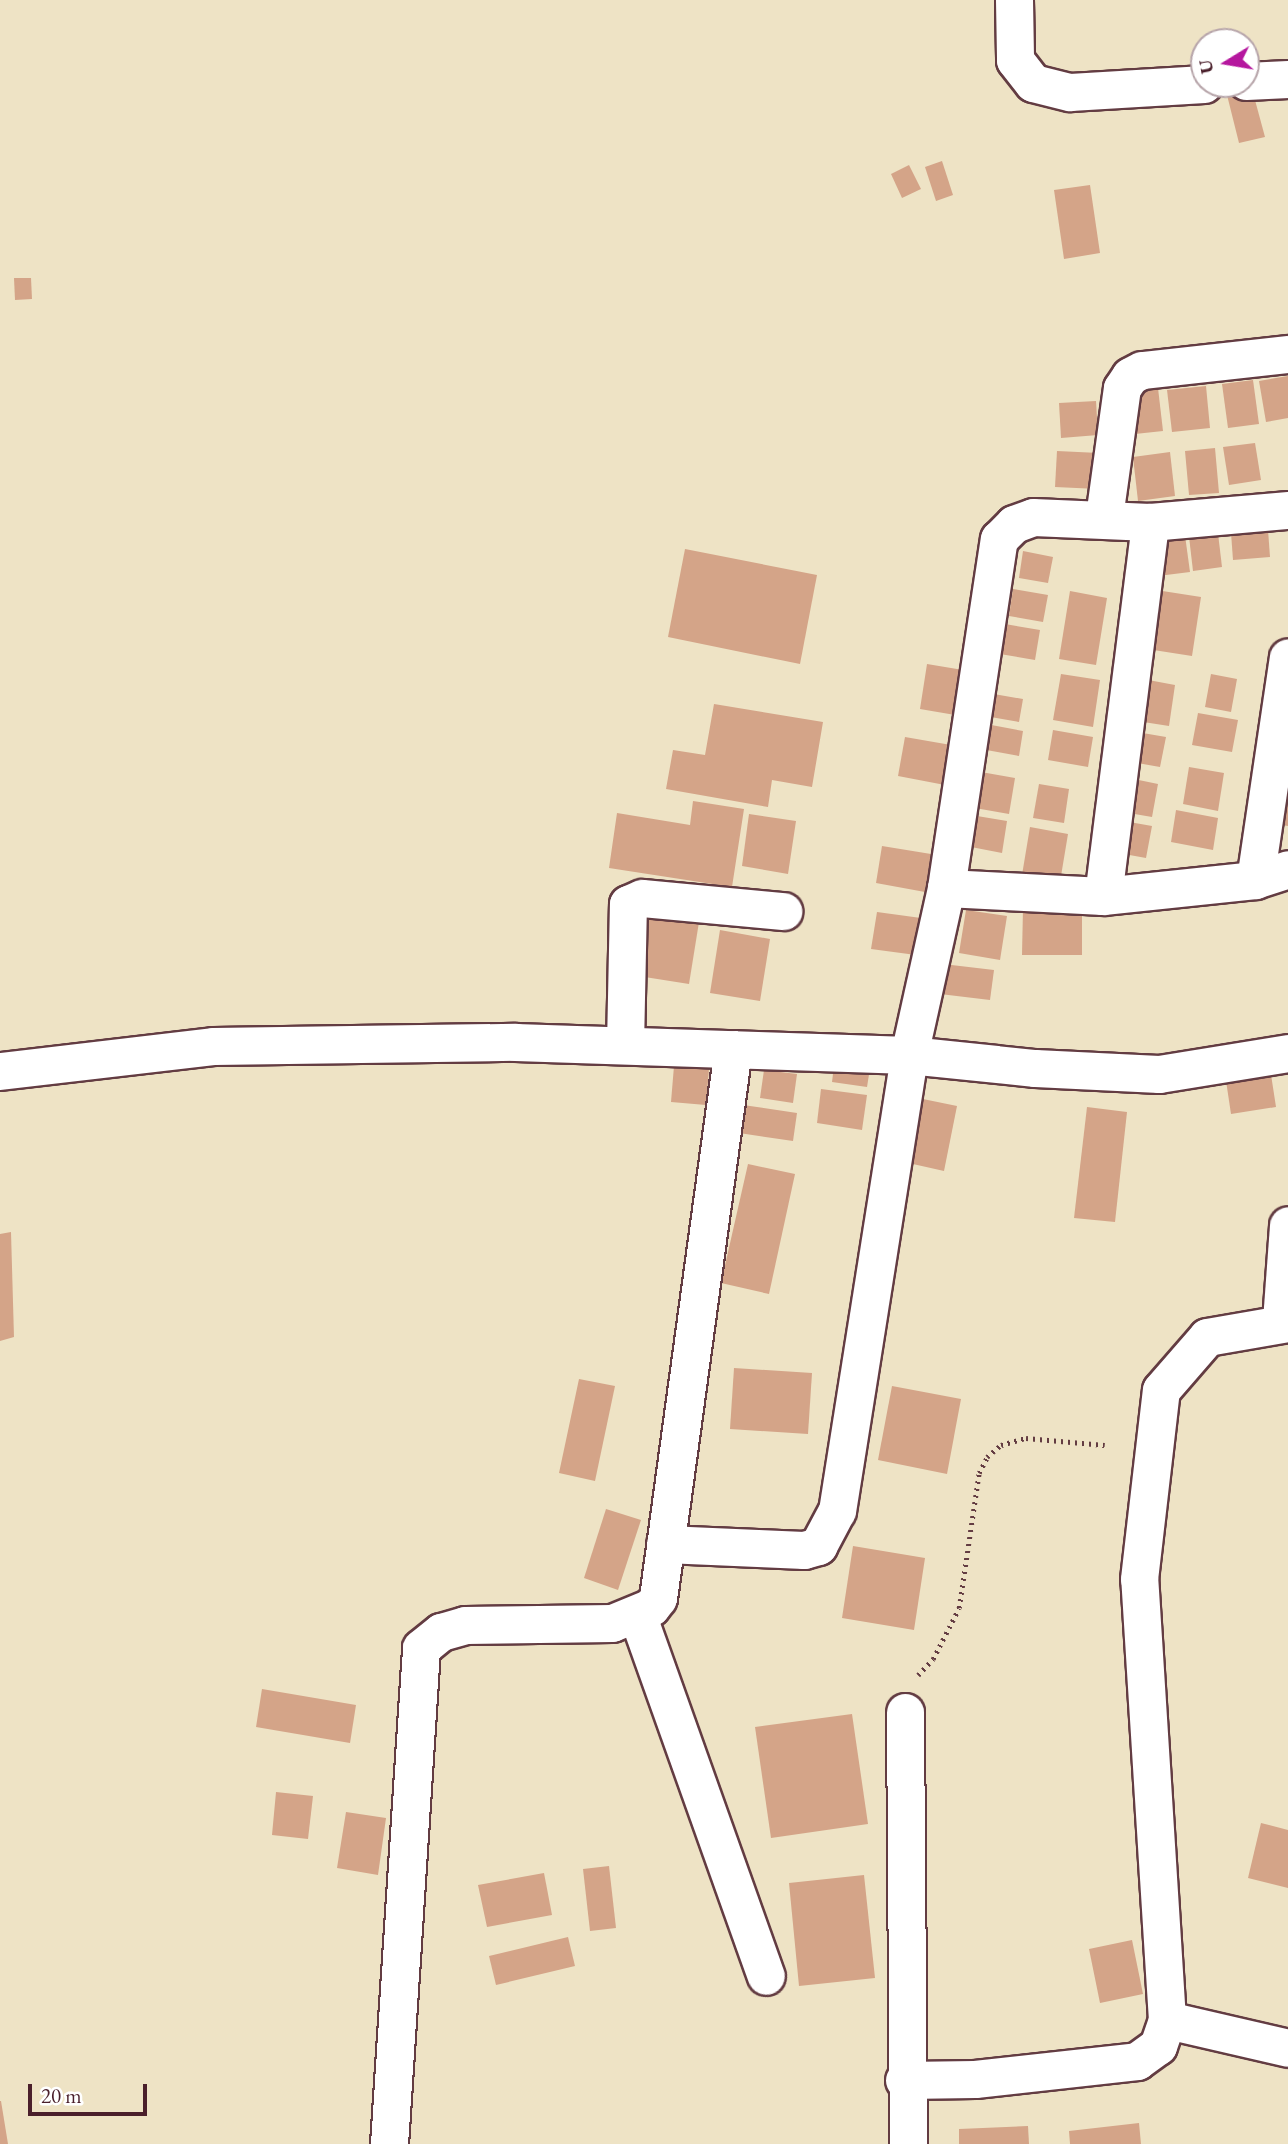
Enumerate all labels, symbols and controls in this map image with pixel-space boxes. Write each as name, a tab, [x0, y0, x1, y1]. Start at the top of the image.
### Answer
north arrow	[1190, 28, 1260, 98]
text: U	[1192, 57, 1219, 76]
scale bar	[32, 2070, 150, 2114]
text: 20 m	[41, 2082, 82, 2109]

